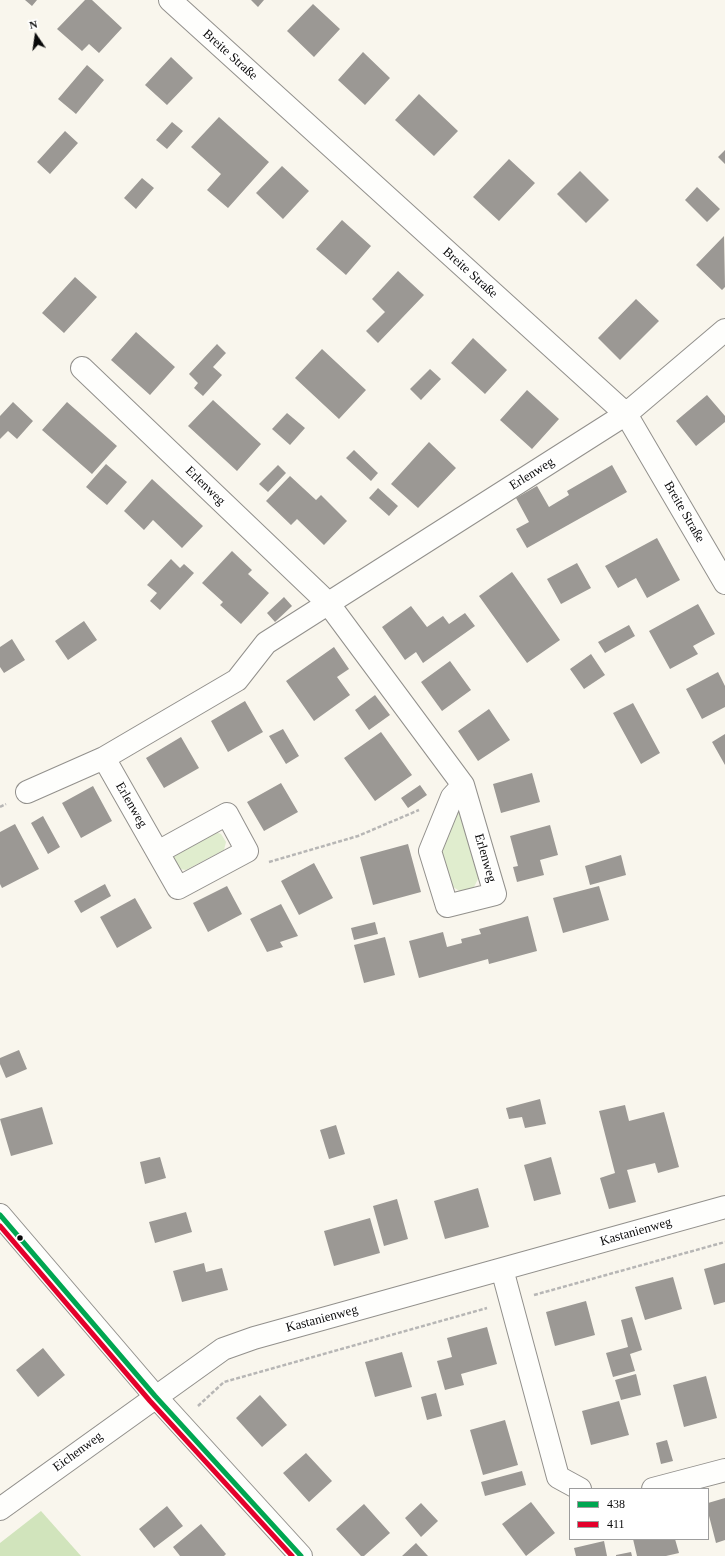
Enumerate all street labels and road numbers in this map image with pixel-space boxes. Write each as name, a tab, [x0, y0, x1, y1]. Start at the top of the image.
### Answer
street label: Breite Straße	[199, 26, 261, 84]
street label: Breite Straße	[439, 244, 501, 302]
street label: Erlenweg	[507, 454, 557, 494]
street label: Erlenweg	[182, 463, 228, 509]
street label: Breite Straße	[660, 479, 708, 545]
street label: Erlenweg	[112, 780, 150, 830]
street label: Erlenweg	[471, 832, 499, 884]
street label: Kastanienweg	[598, 1214, 674, 1250]
street label: Kastanienweg	[284, 1302, 360, 1336]
street label: Eichenweg	[50, 1429, 106, 1475]

